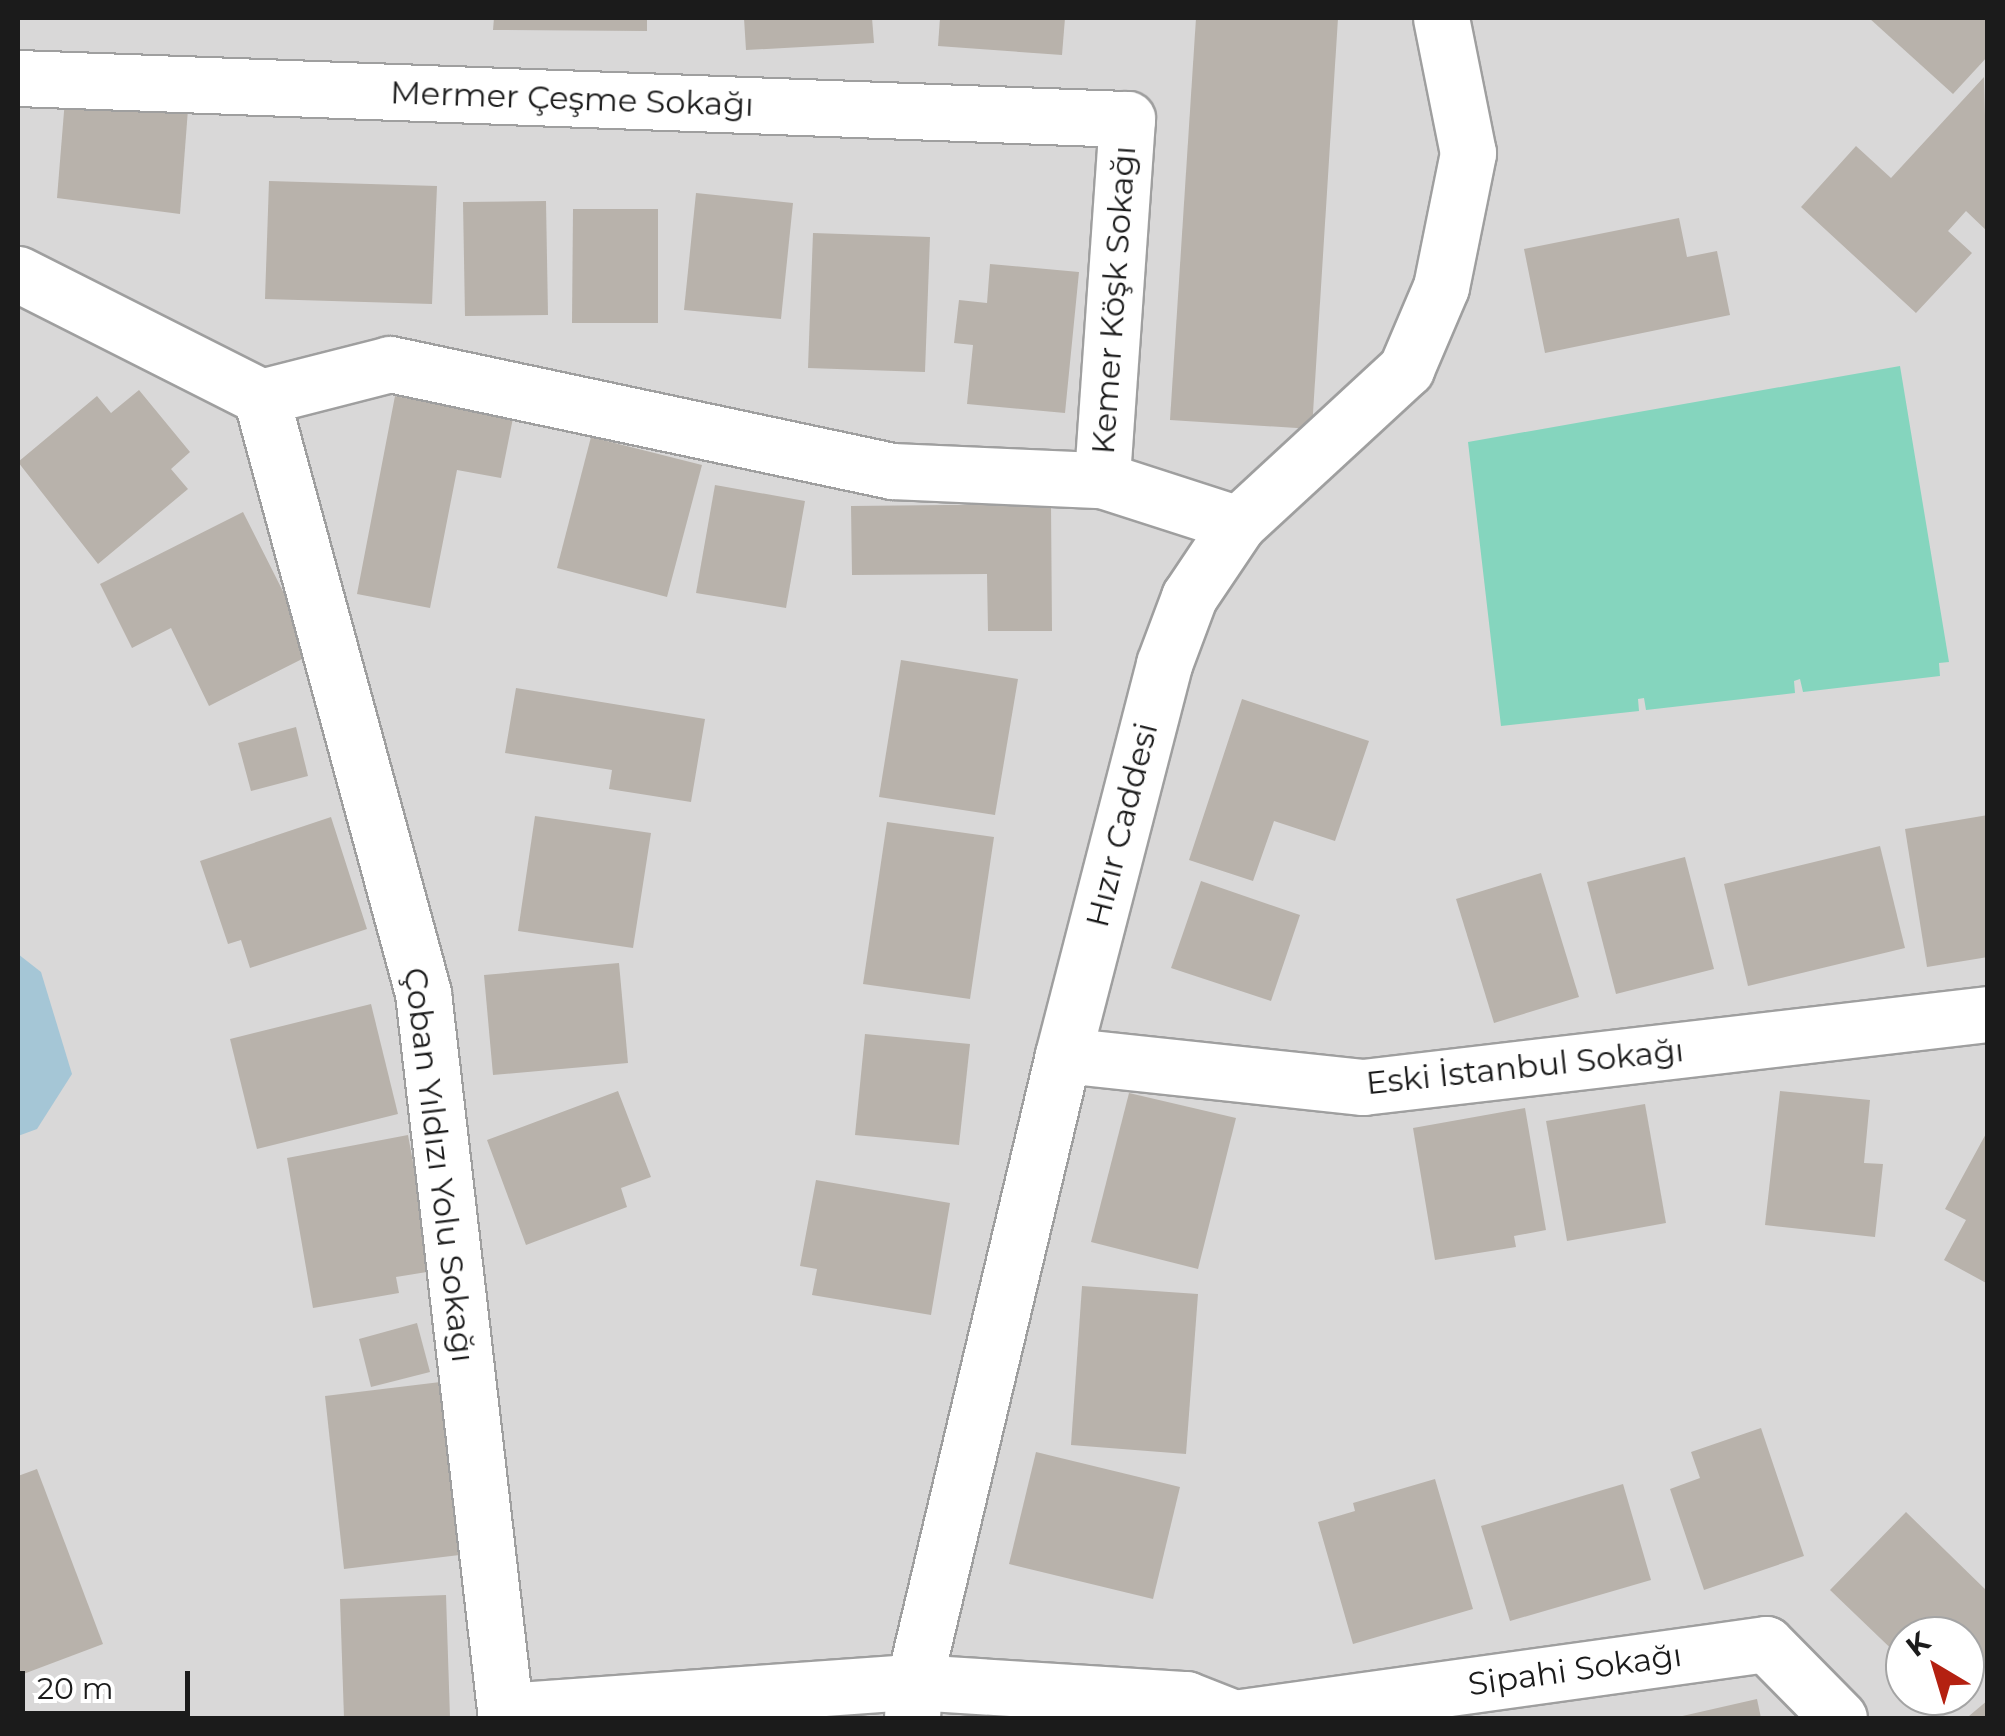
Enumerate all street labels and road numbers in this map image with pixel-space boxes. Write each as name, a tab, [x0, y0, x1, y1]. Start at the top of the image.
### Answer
street label: Mermer Çeşme Sokağı	[390, 73, 754, 125]
street label: Kemer Köşk Sokağı	[1084, 145, 1144, 455]
street label: Hızır Caddesi	[1078, 719, 1166, 931]
street label: Çoban Yıldızı Yolu Sokağı	[396, 965, 482, 1365]
street label: Eski İstanbul Sokağı	[1364, 1031, 1686, 1103]
street label: Sipahi Sokağı	[1466, 1636, 1684, 1704]

